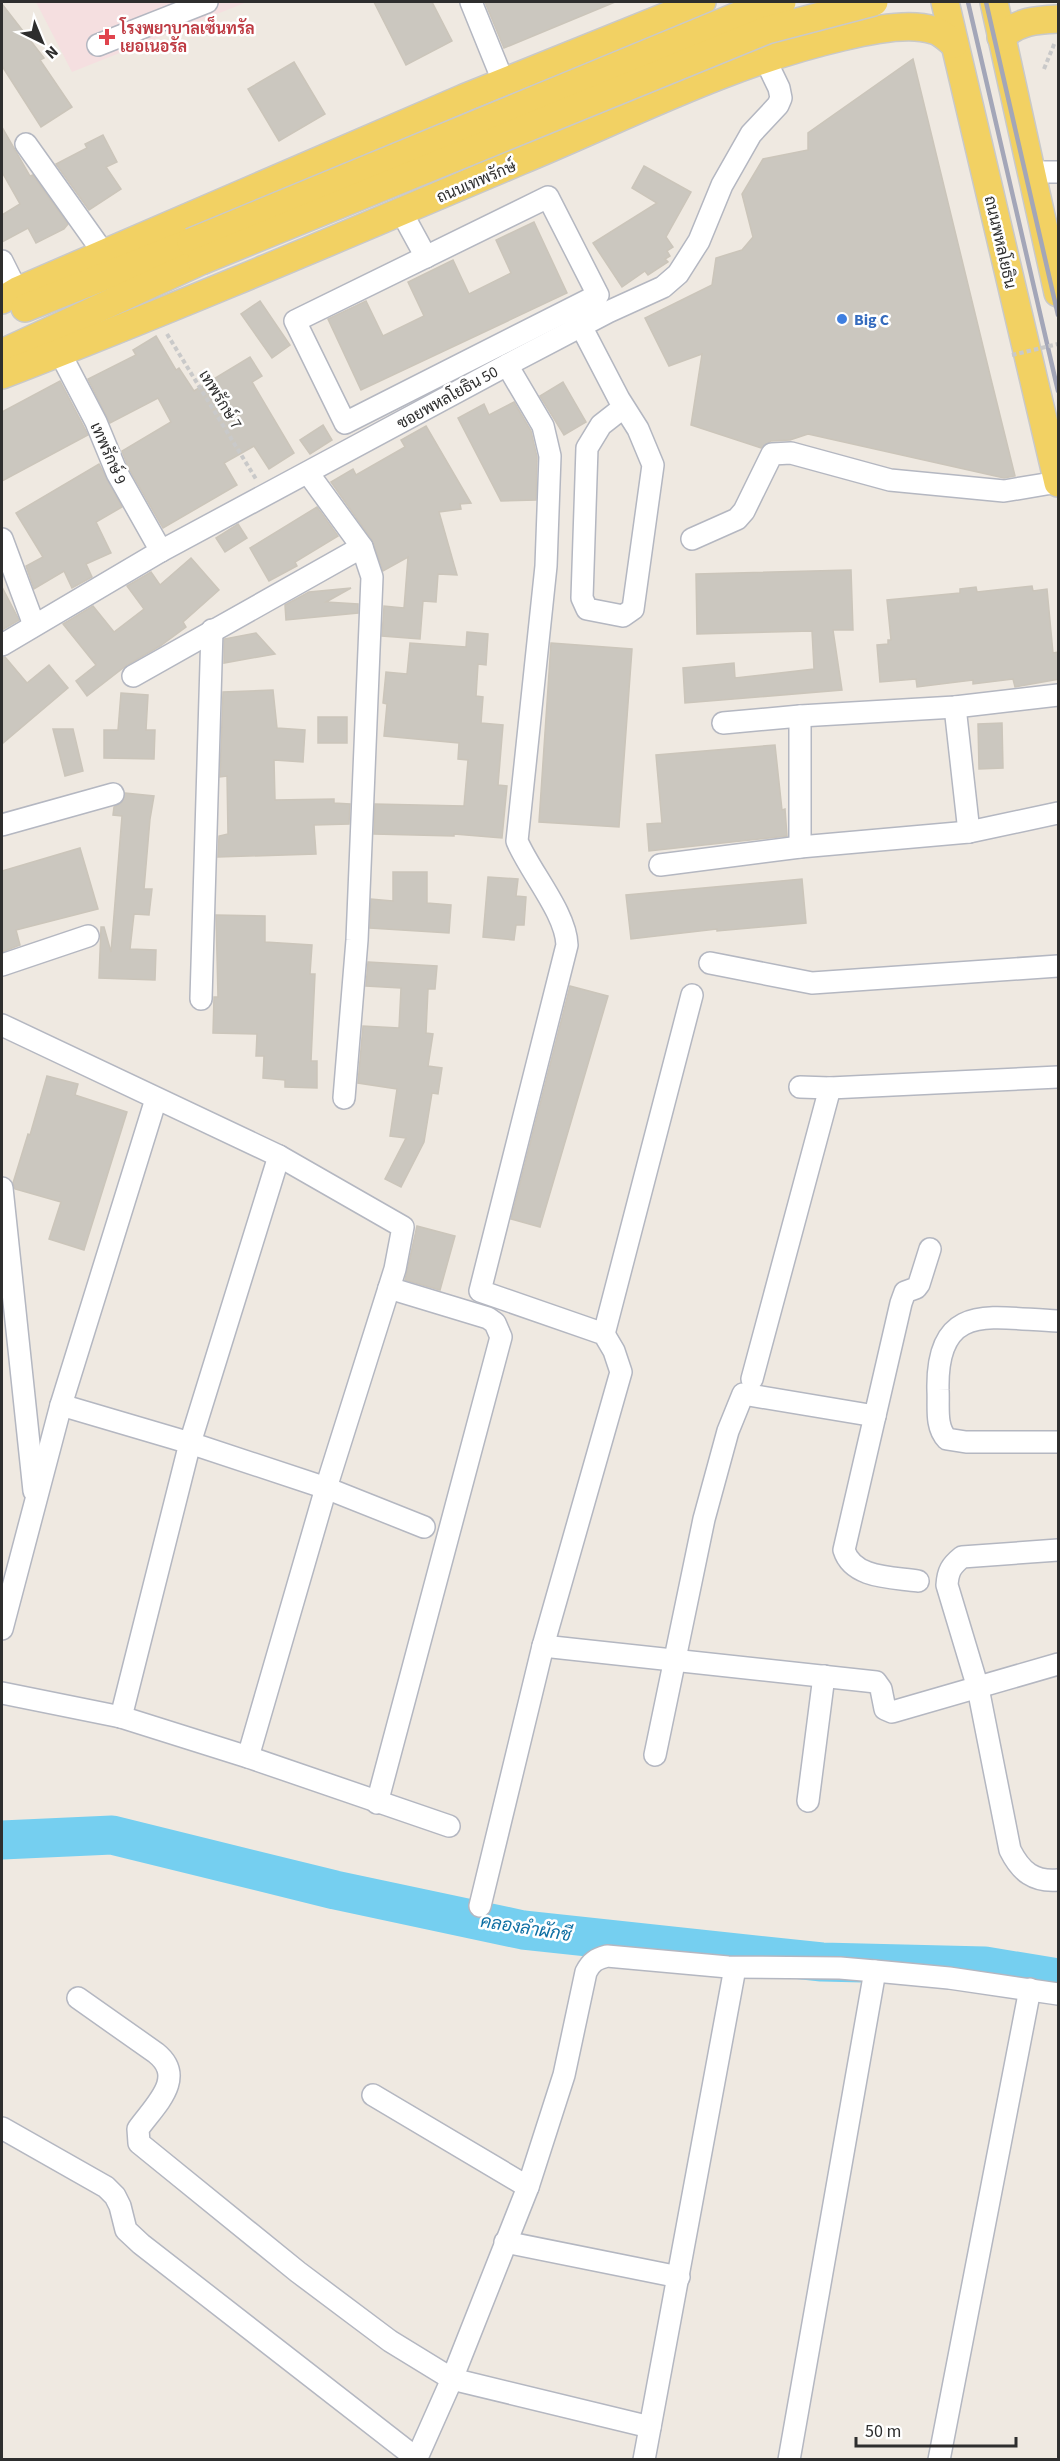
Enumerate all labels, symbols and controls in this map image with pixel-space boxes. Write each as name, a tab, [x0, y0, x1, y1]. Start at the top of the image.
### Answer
north arrow	[12, 12, 72, 72]
place label: โรงพยาบาลเซ็นทรัล เยอเนอรัล	[119, 15, 254, 58]
marker: โรงพยาบาลเซ็นทรัล เยอเนอรัล	[98, 28, 116, 46]
text: N	[40, 41, 63, 64]
street label: ถนนเทพรักษ์	[432, 153, 520, 209]
street label: ถนนพหลโยธิน	[979, 193, 1022, 291]
place label: Big C	[854, 309, 889, 331]
marker: Big C	[835, 312, 849, 326]
street label: ซอยพหลโยธิน 50	[392, 360, 502, 435]
street label: เทพรักษ์ 7	[193, 365, 249, 433]
street label: เทพรักษ์ 9	[85, 418, 133, 488]
water label: คลองลำผักชี	[479, 1908, 574, 1948]
scale bar	[856, 2410, 1016, 2448]
text: 50 m	[865, 2419, 901, 2444]

